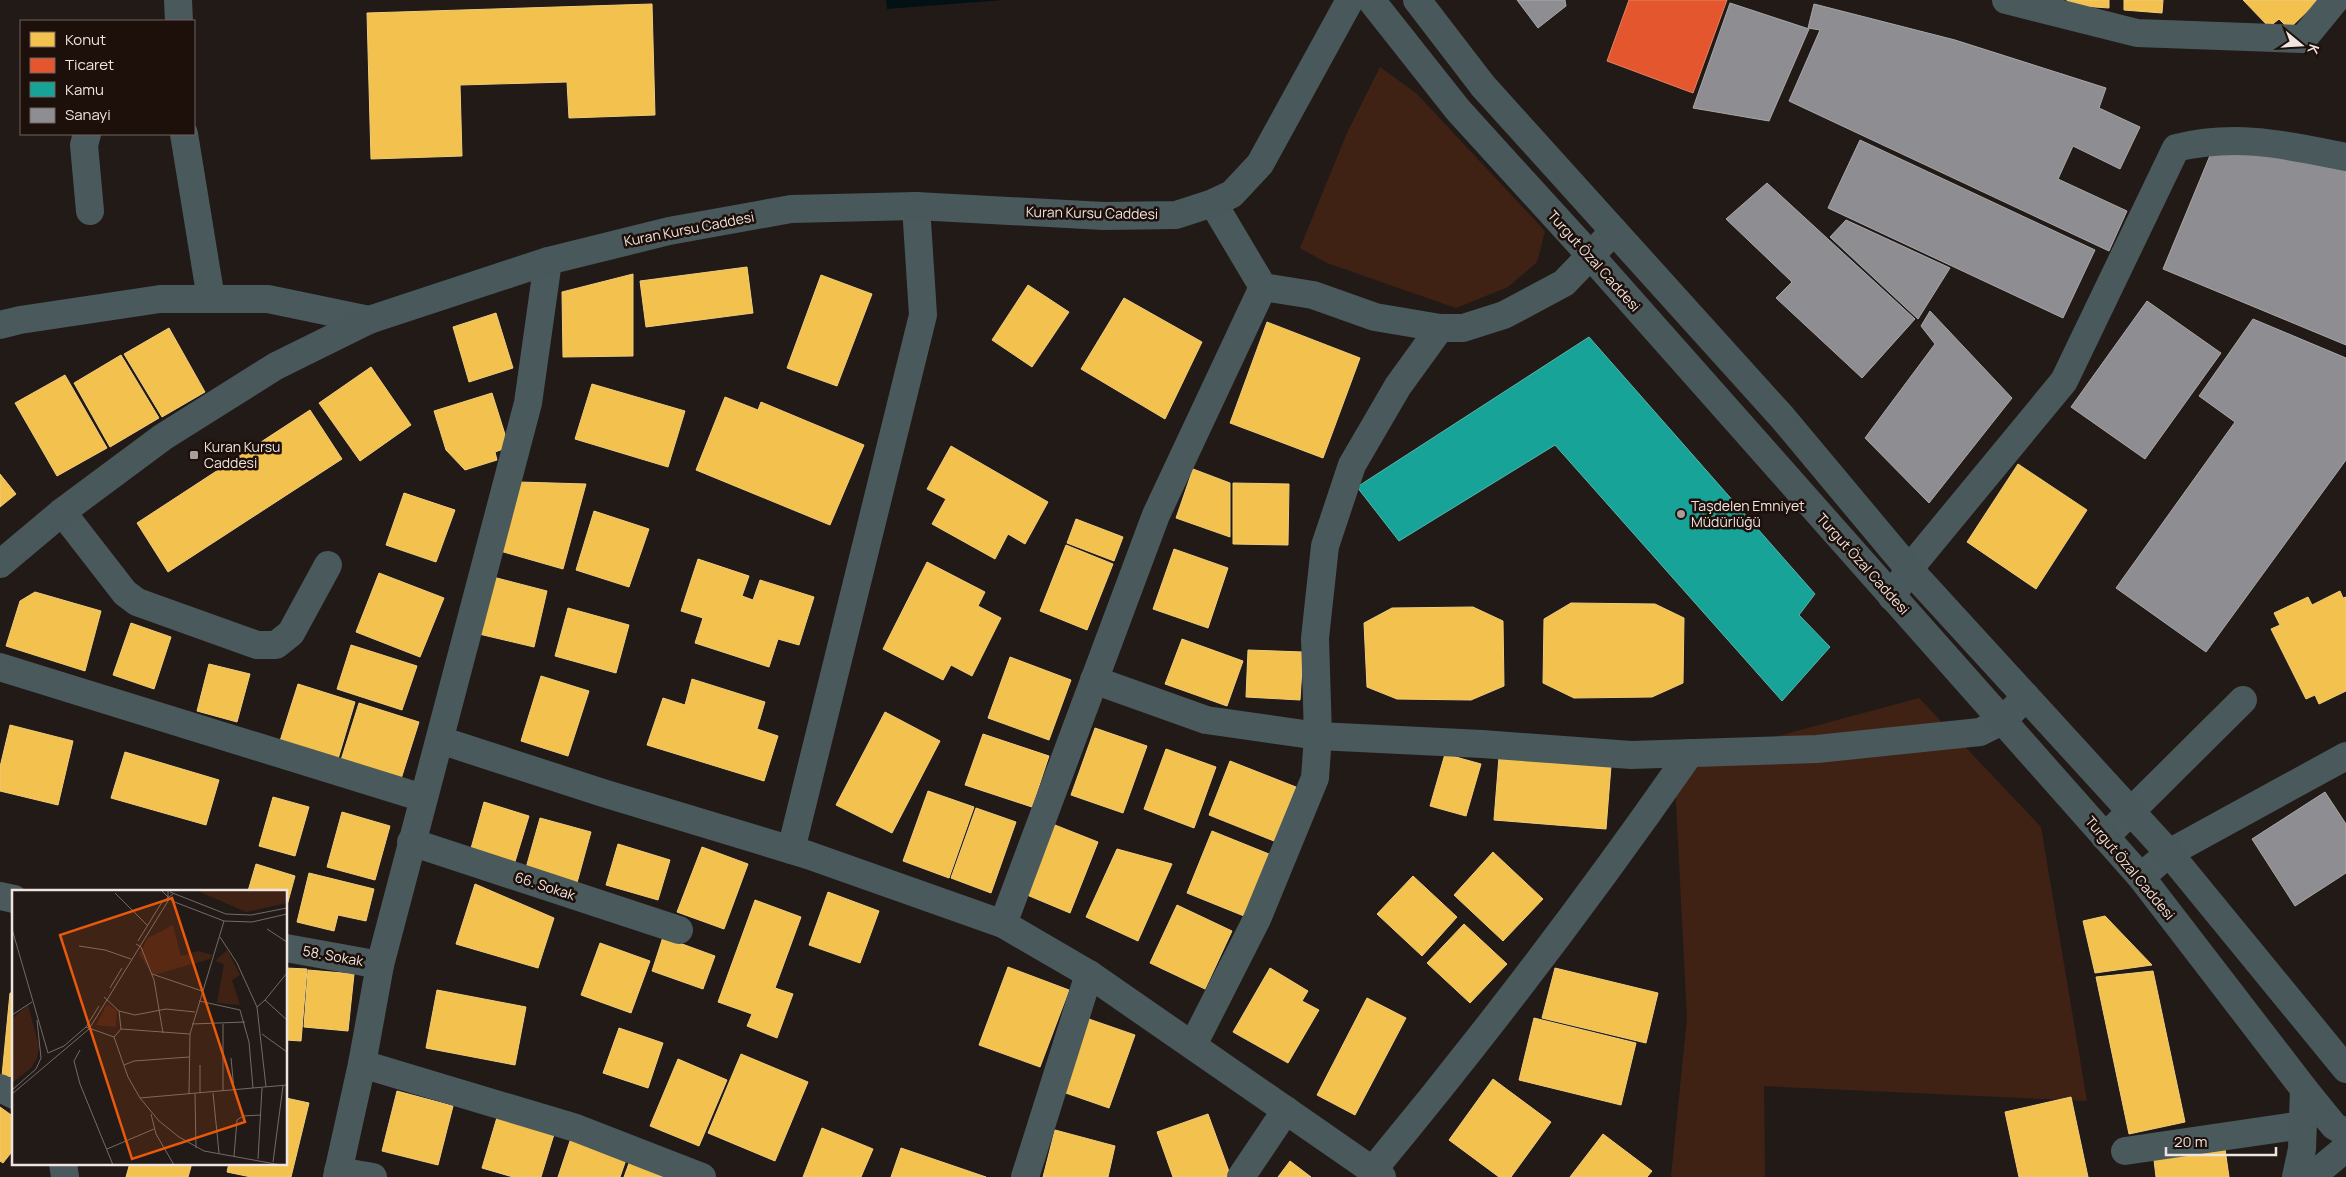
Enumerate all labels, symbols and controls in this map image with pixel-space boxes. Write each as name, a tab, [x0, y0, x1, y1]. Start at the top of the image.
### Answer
legend	[20, 20, 195, 135]
north arrow	[2276, 20, 2326, 70]
text: Konut	[65, 29, 106, 50]
text: K	[2303, 42, 2324, 57]
text: Ticaret	[65, 54, 114, 75]
text: Kamu	[65, 79, 104, 100]
text: Sanayi	[65, 104, 111, 125]
street label: Kuran Kursu Caddesi	[1026, 202, 1158, 223]
street label: Turgut Özal Caddesi	[1544, 206, 1645, 315]
street label: Kuran Kursu Caddesi	[622, 207, 756, 250]
place label: Kuran Kursu Caddesi	[204, 437, 280, 472]
marker: Kuran Kursu Caddesi	[188, 449, 200, 461]
place label: Taşdelen Emniyet Müdürlüğü	[1691, 496, 1805, 531]
marker: Taşdelen Emniyet Müdürlüğü	[1675, 508, 1687, 520]
street label: Turgut Özal Caddesi	[1813, 509, 1914, 618]
street label: Turgut Özal Caddesi	[2081, 812, 2179, 924]
street label: 66. Sokak	[513, 867, 579, 905]
inset map	[12, 890, 288, 1164]
street label: 58. Sokak	[301, 941, 366, 970]
scale bar	[2166, 1124, 2276, 1156]
text: 20 m	[2174, 1131, 2207, 1152]

